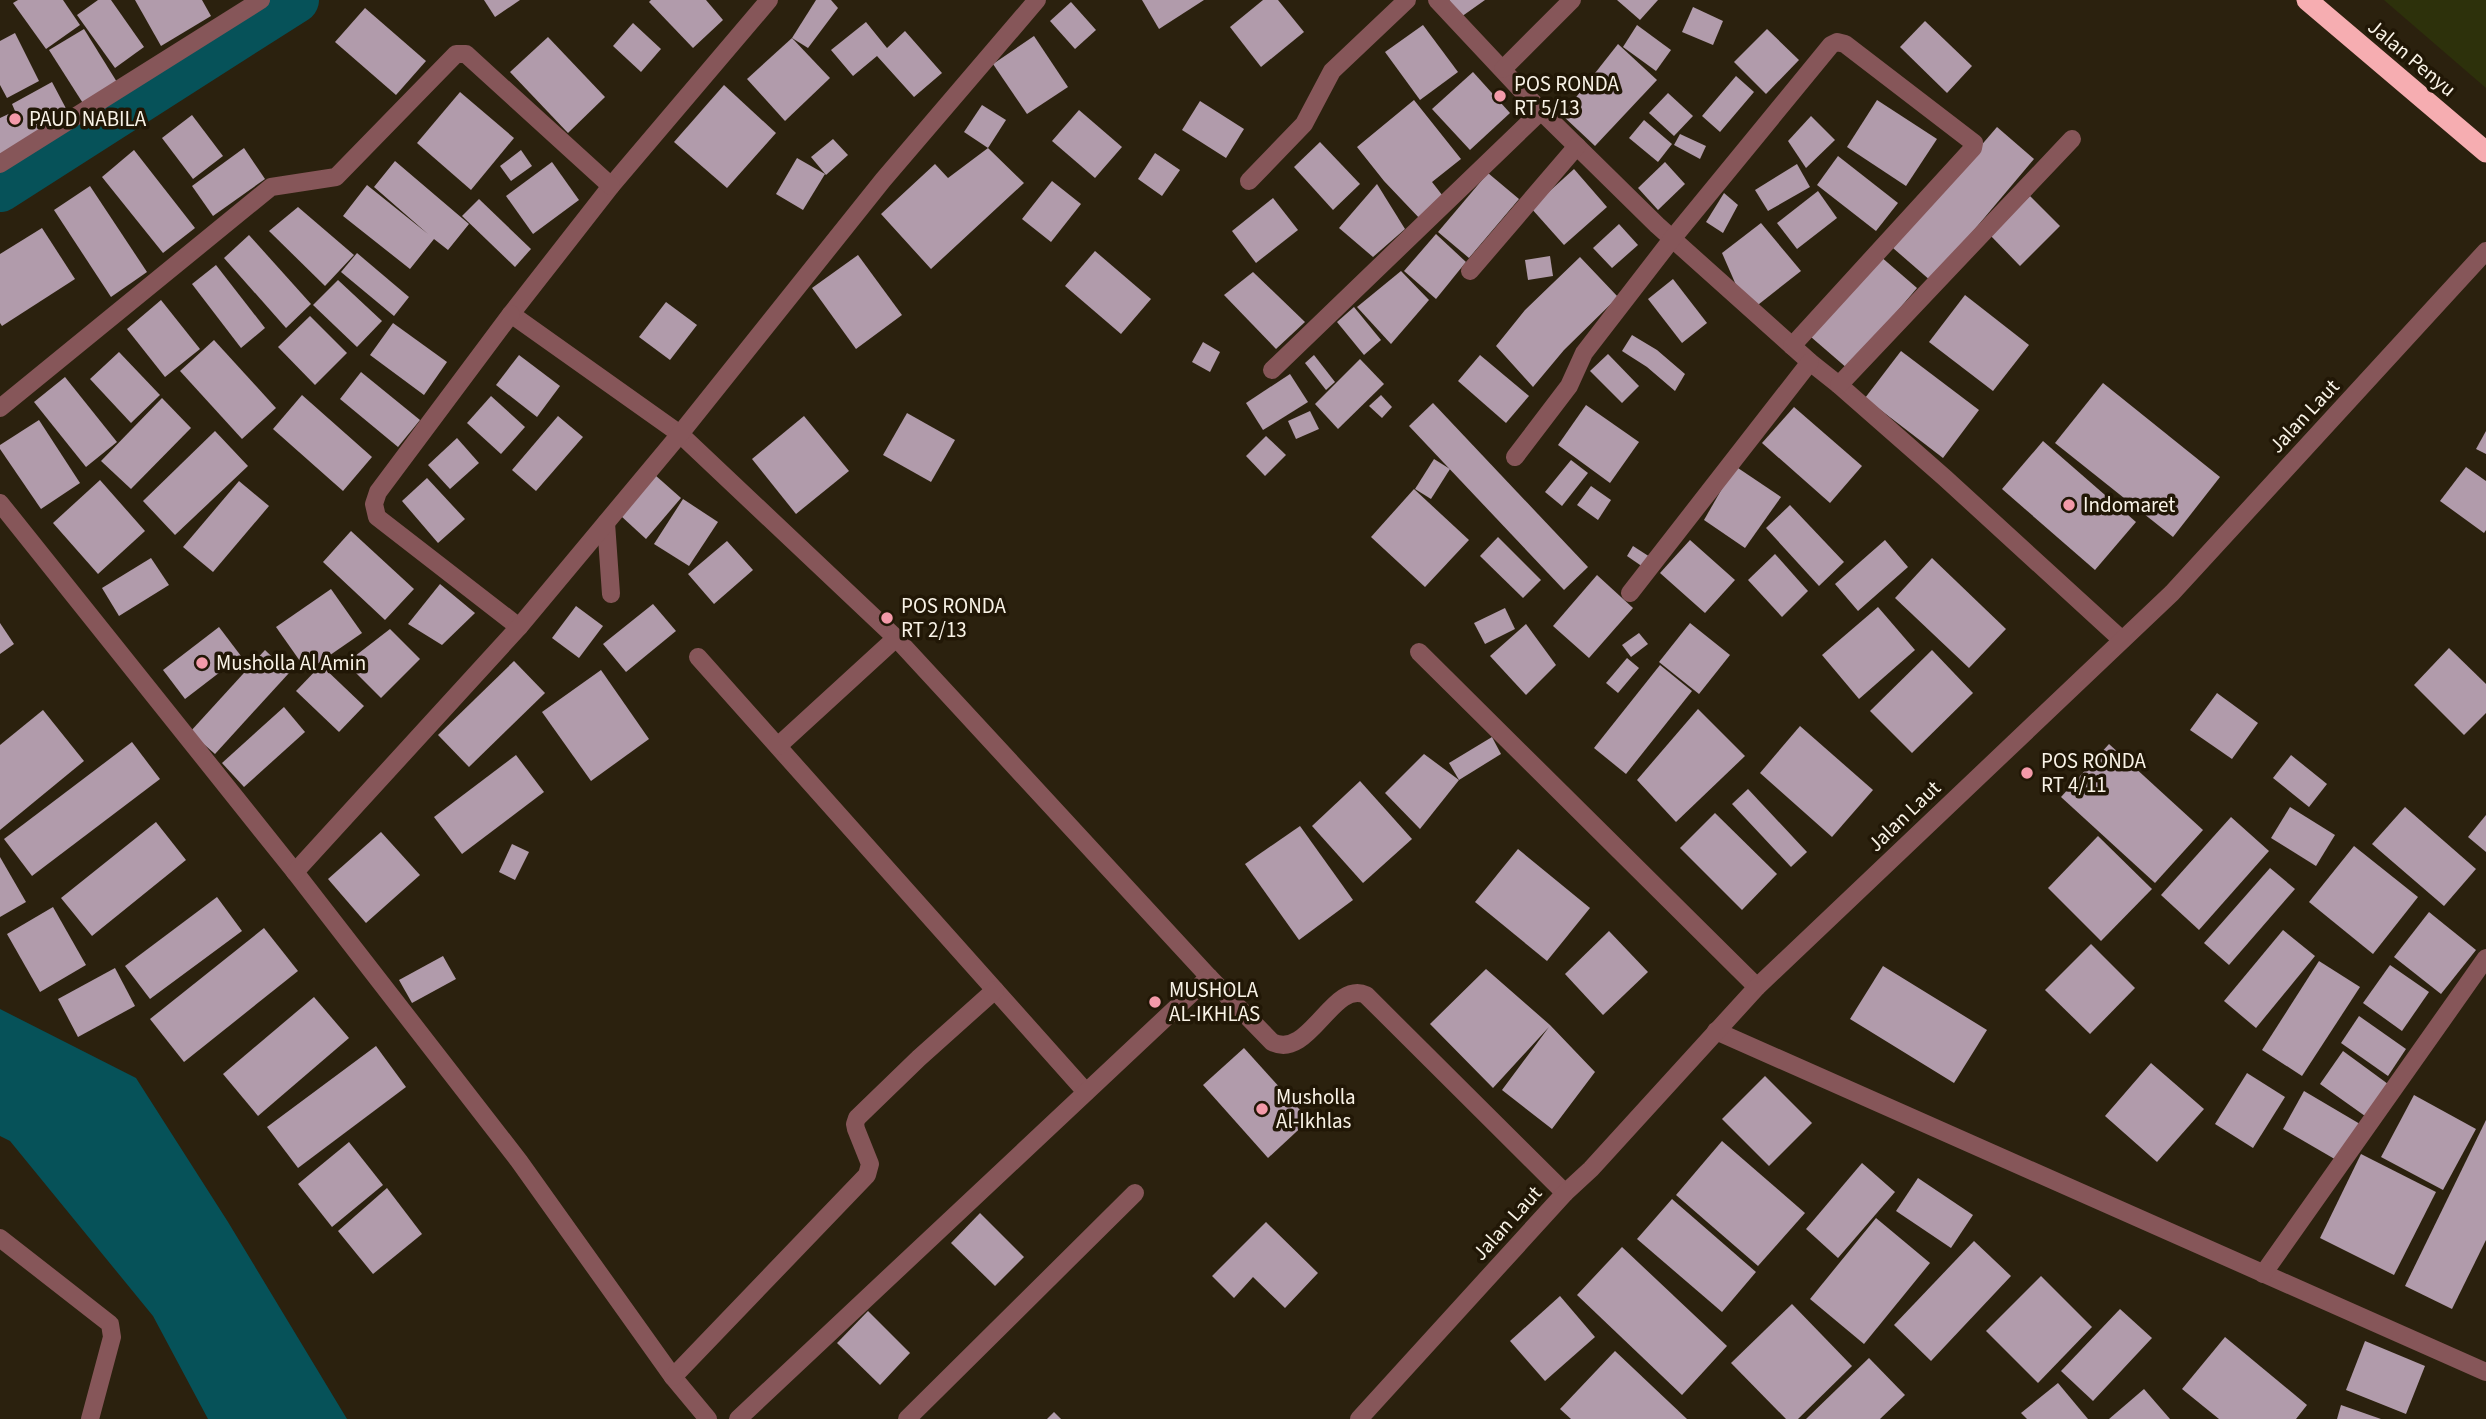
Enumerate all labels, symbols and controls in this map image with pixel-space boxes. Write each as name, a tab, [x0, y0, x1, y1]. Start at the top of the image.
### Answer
street label: Jalan Penyu	[2361, 12, 2463, 104]
place label: POS RONDA RT 5/13	[1514, 69, 1619, 123]
marker: POS RONDA RT 5/13	[1492, 88, 1508, 104]
place label: PAUD NABILA	[29, 104, 147, 134]
marker: PAUD NABILA	[7, 111, 23, 127]
street label: Jalan Laut	[2262, 372, 2346, 460]
place label: Indomaret	[2083, 490, 2175, 520]
marker: Indomaret	[2061, 497, 2077, 513]
place label: POS RONDA RT 2/13	[901, 591, 1006, 645]
marker: POS RONDA RT 2/13	[879, 610, 895, 626]
place label: Musholla Al Amin	[216, 648, 366, 678]
marker: Musholla Al Amin	[194, 655, 210, 671]
place label: POS RONDA RT 4/11	[2041, 746, 2146, 800]
marker: POS RONDA RT 4/11	[2019, 765, 2035, 781]
street label: Jalan Laut	[1861, 773, 1947, 859]
place label: MUSHOLA AL-IKHLAS	[1169, 975, 1260, 1029]
marker: MUSHOLA AL-IKHLAS	[1147, 994, 1163, 1010]
place label: Musholla Al-Ikhlas	[1276, 1082, 1356, 1136]
marker: Musholla Al-Ikhlas	[1254, 1101, 1270, 1117]
street label: Jalan Laut	[1465, 1179, 1549, 1267]

